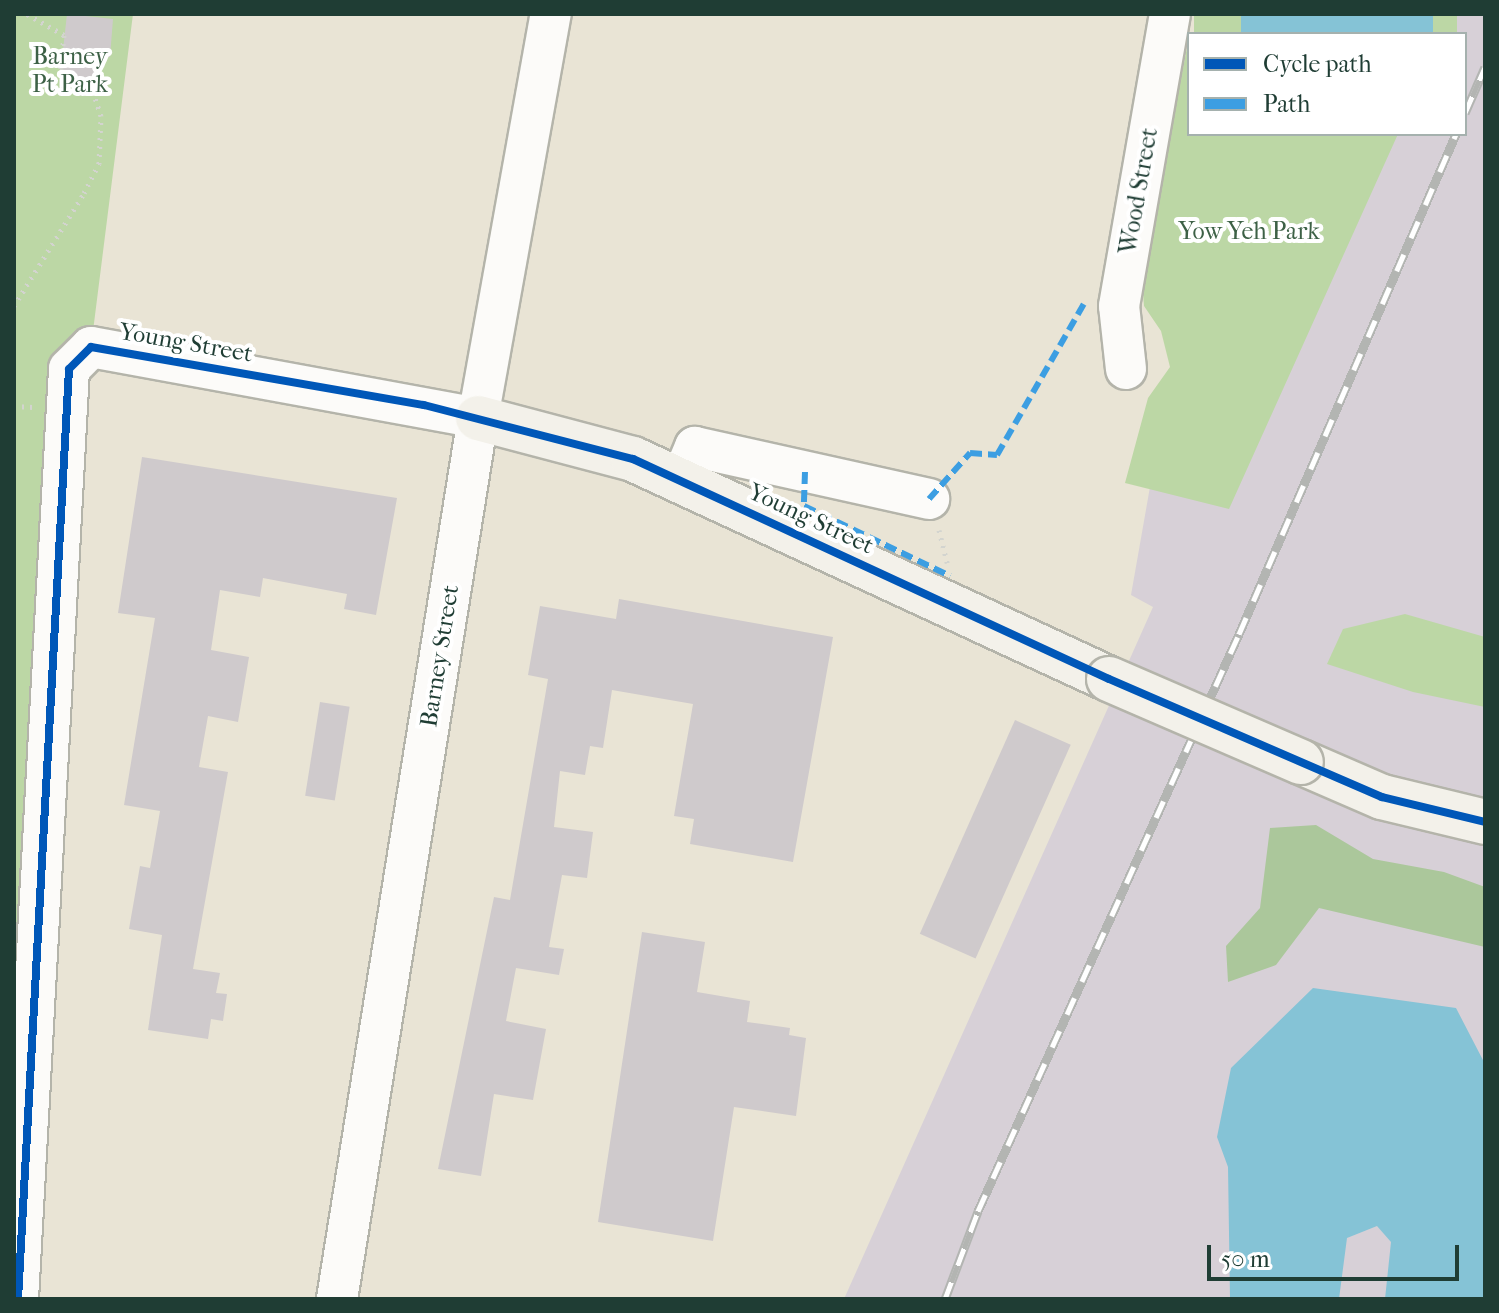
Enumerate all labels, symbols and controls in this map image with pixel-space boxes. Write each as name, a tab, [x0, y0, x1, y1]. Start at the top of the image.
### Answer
legend	[1187, 32, 1467, 136]
park label: Barney Pt Park	[32, 43, 108, 99]
text: Cycle path	[1263, 50, 1372, 78]
text: Path	[1263, 90, 1310, 118]
street label: Wood Street	[1114, 126, 1164, 256]
park label: Yow Yeh Park	[1178, 218, 1320, 246]
street label: Young Street	[117, 317, 255, 369]
street label: Young Street	[744, 477, 878, 561]
street label: Barney Street	[415, 583, 465, 729]
scale bar	[1211, 1229, 1463, 1279]
text: 50 m	[1221, 1245, 1270, 1273]

